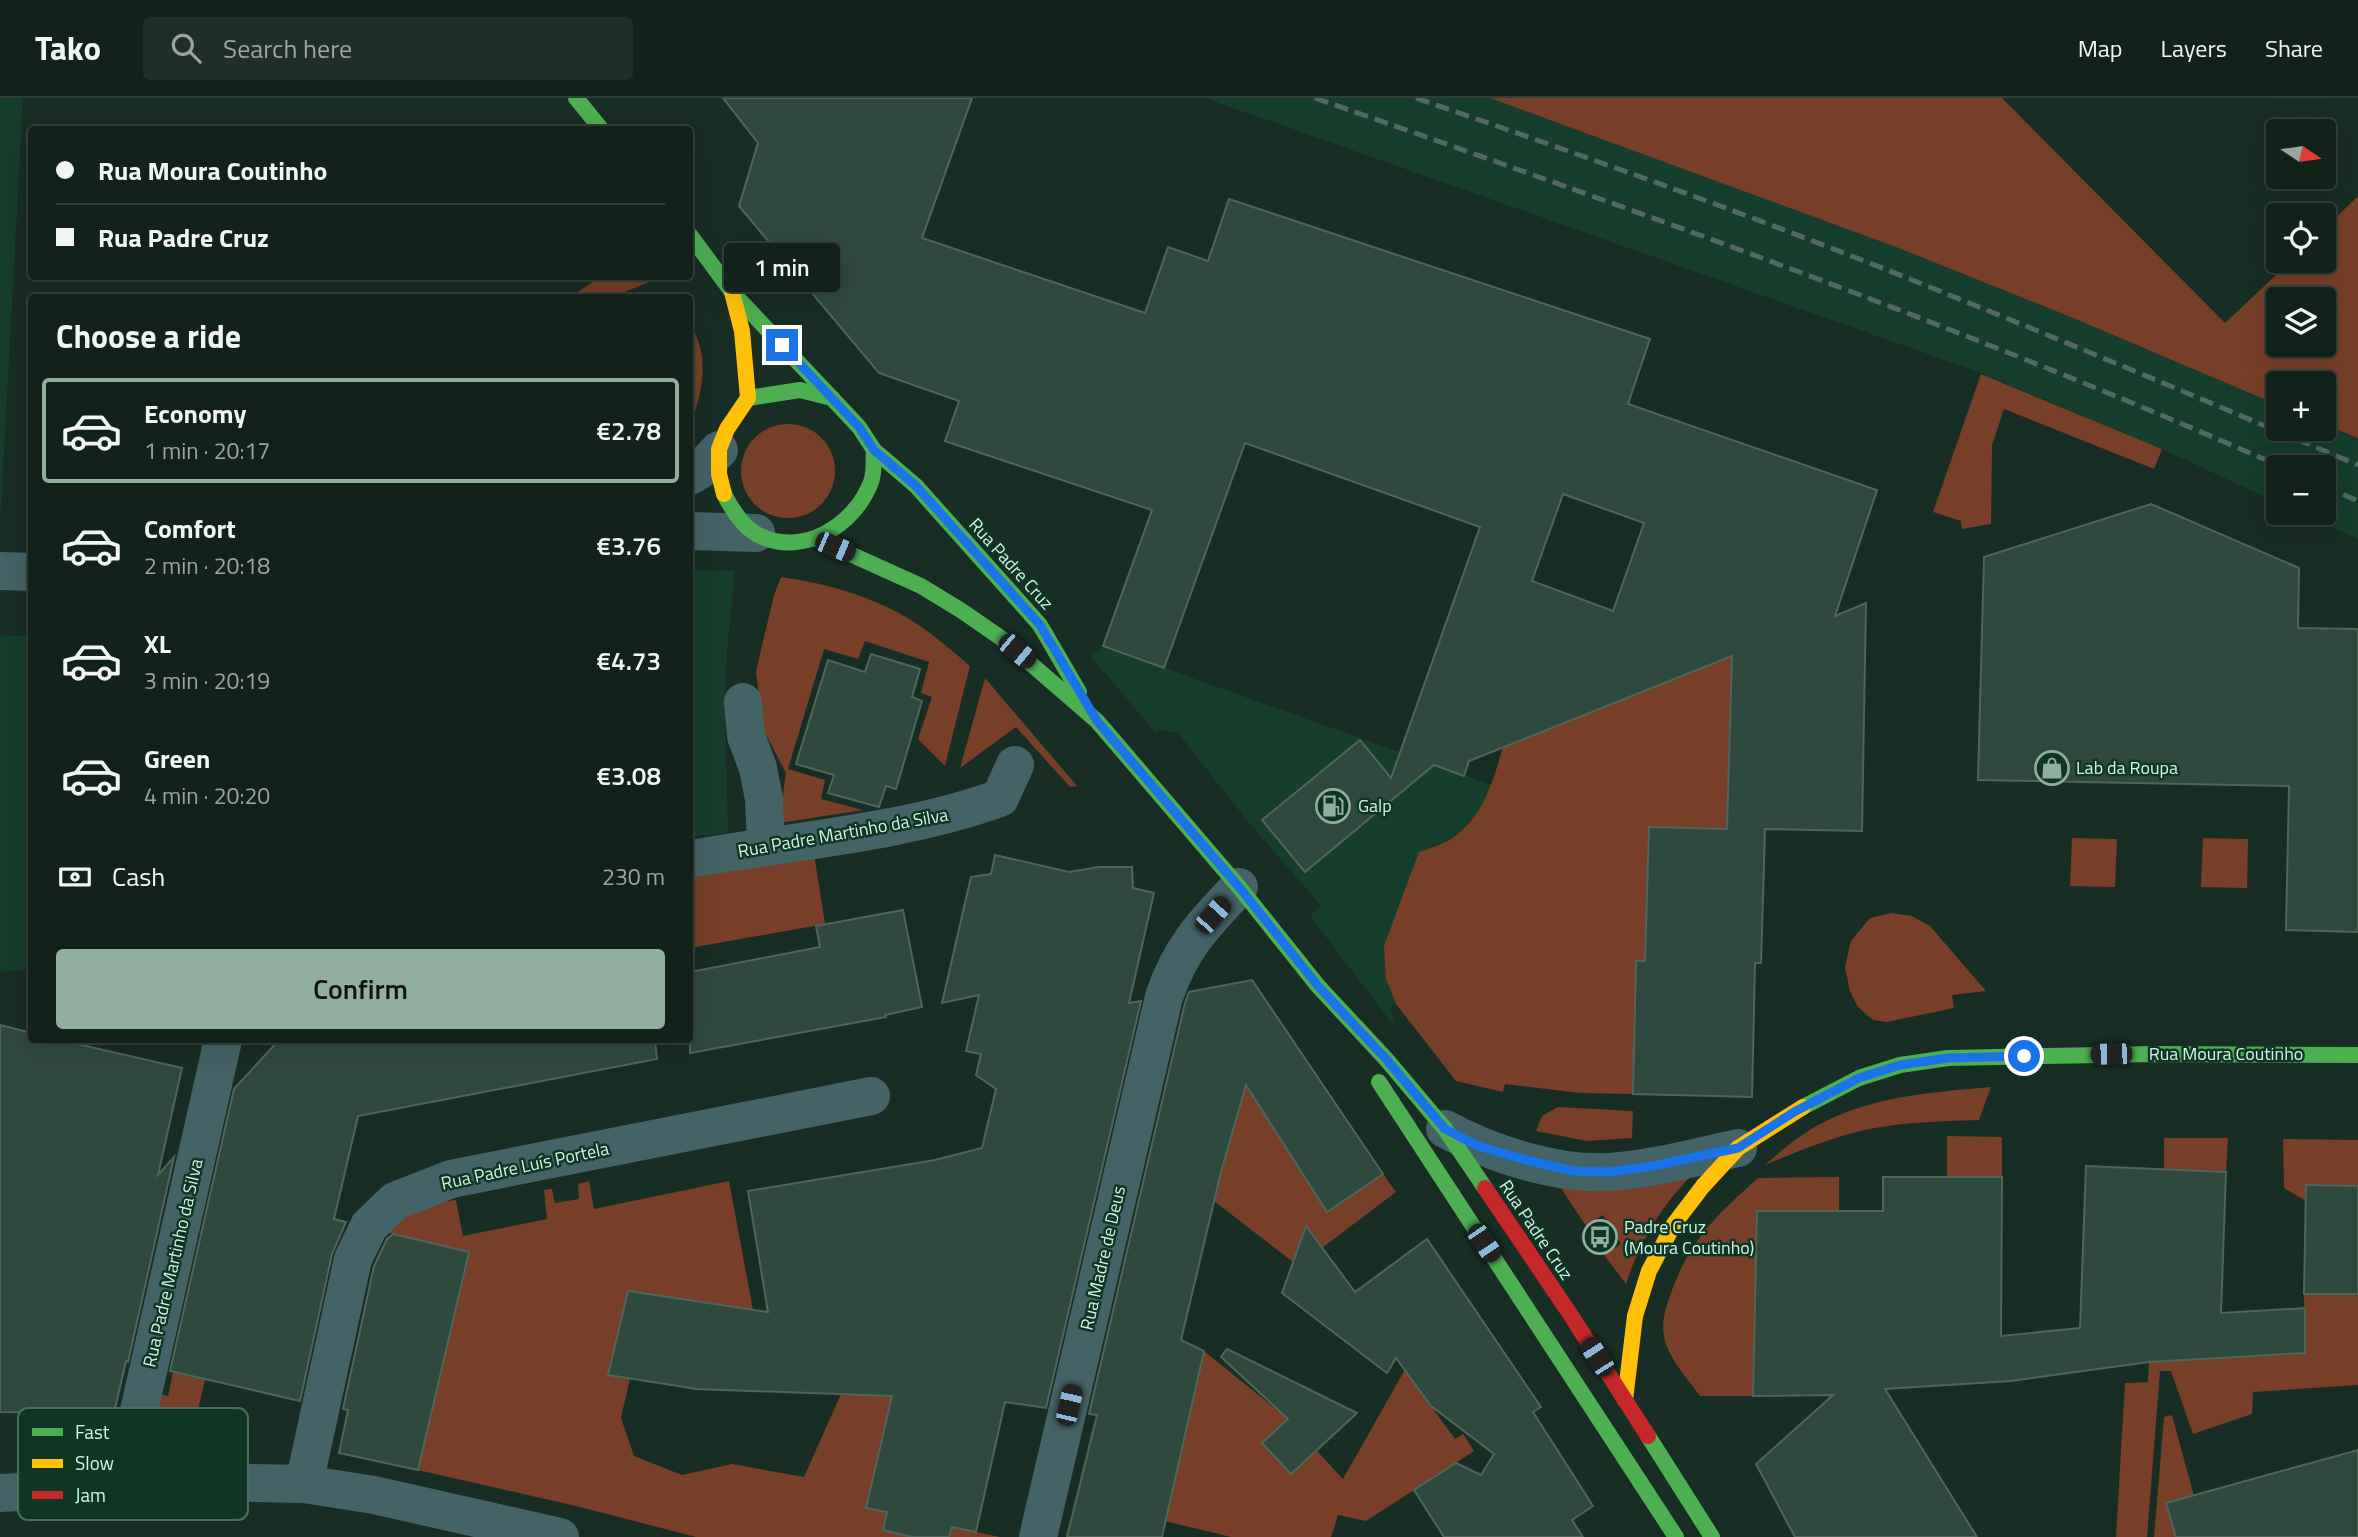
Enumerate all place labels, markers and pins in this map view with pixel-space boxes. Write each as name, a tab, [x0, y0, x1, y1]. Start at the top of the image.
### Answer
shop icon: Lab da Roupa	[2033, 749, 2071, 787]
place label: Lab da Roupa	[2076, 754, 2178, 781]
fuel station icon: Galp	[1314, 787, 1352, 825]
place label: Galp	[1358, 792, 1392, 819]
place label: Padre Cruz (Moura Coutinho)	[1624, 1213, 1754, 1261]
bus stop icon: Padre Cruz (Moura Coutinho)	[1581, 1218, 1619, 1256]

